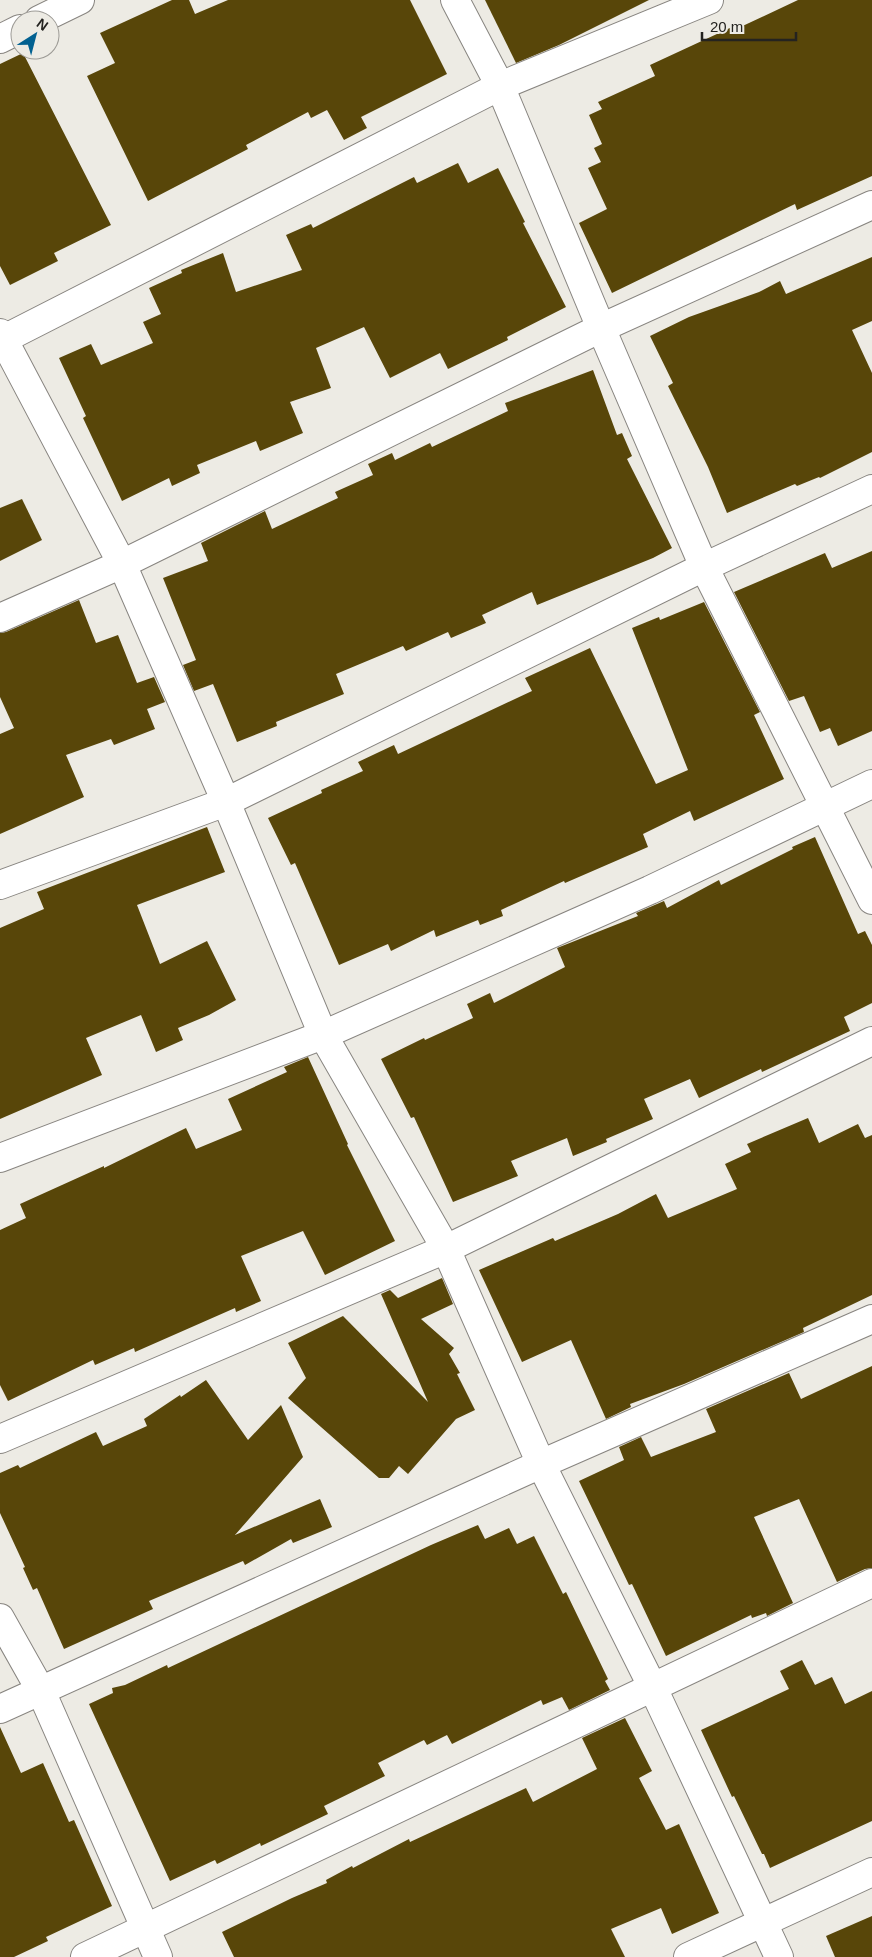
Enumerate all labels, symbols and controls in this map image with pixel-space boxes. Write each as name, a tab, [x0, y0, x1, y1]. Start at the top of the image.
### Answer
north arrow	[10, 10, 60, 60]
scale bar	[702, 10, 796, 42]
text: N	[34, 15, 51, 34]
text: 20 m	[710, 18, 743, 35]

